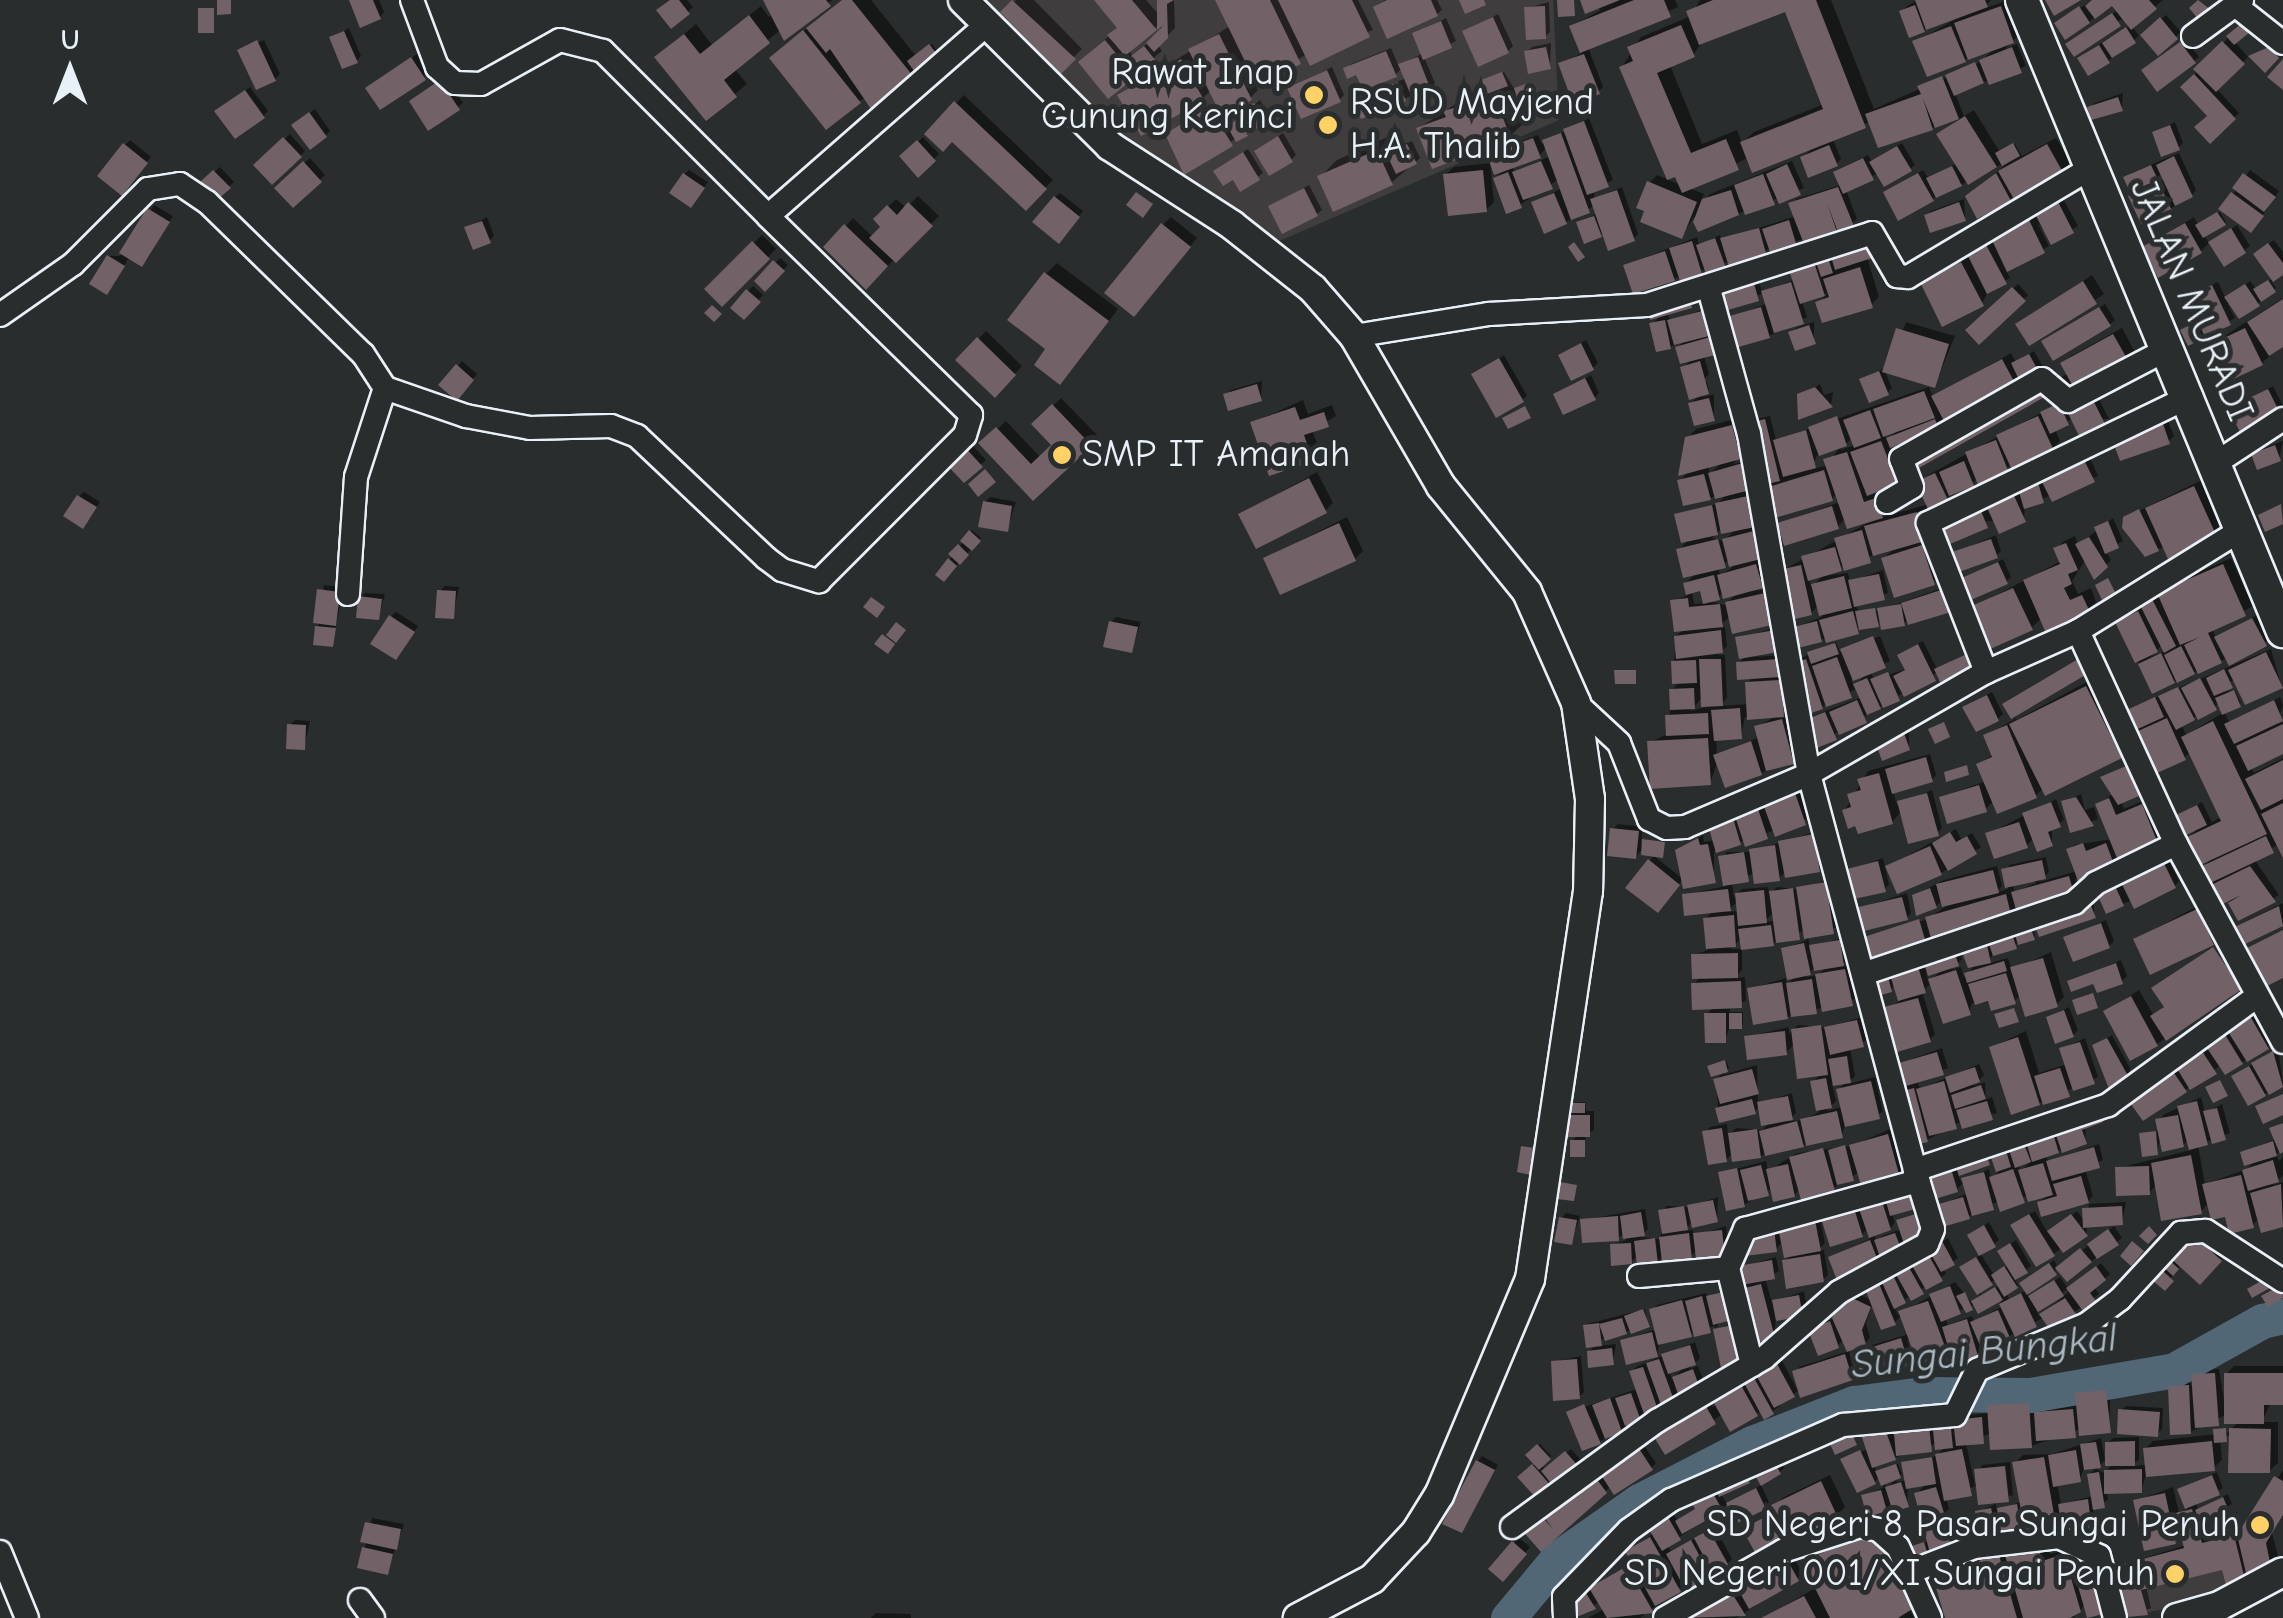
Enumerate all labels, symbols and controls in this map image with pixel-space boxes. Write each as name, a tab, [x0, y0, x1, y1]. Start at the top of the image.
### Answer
north arrow	[20, 20, 120, 120]
text: U	[61, 24, 79, 56]
place label: Rawat Inap Gunung Kerinci	[1041, 50, 1294, 140]
place label: RSUD Mayjend H.A. Thalib	[1350, 80, 1594, 170]
marker: Rawat Inap Gunung Kerinci	[1303, 84, 1325, 106]
marker: RSUD Mayjend H.A. Thalib	[1315, 112, 1341, 138]
street label: JALAN MURADI	[2119, 172, 2263, 428]
place label: SMP IT Amanah	[1082, 432, 1350, 478]
marker: SMP IT Amanah	[1051, 444, 1073, 466]
water label: Sungai Bungkal	[1849, 1313, 2119, 1389]
place label: SD Negeri 8 Pasar Sungai Penuh	[1706, 1502, 2240, 1548]
marker: SD Negeri 8 Pasar Sungai Penuh	[2249, 1514, 2271, 1536]
place label: SD Negeri 001/XI Sungai Penuh	[1624, 1551, 2155, 1597]
marker: SD Negeri 001/XI Sungai Penuh	[2164, 1563, 2186, 1585]

